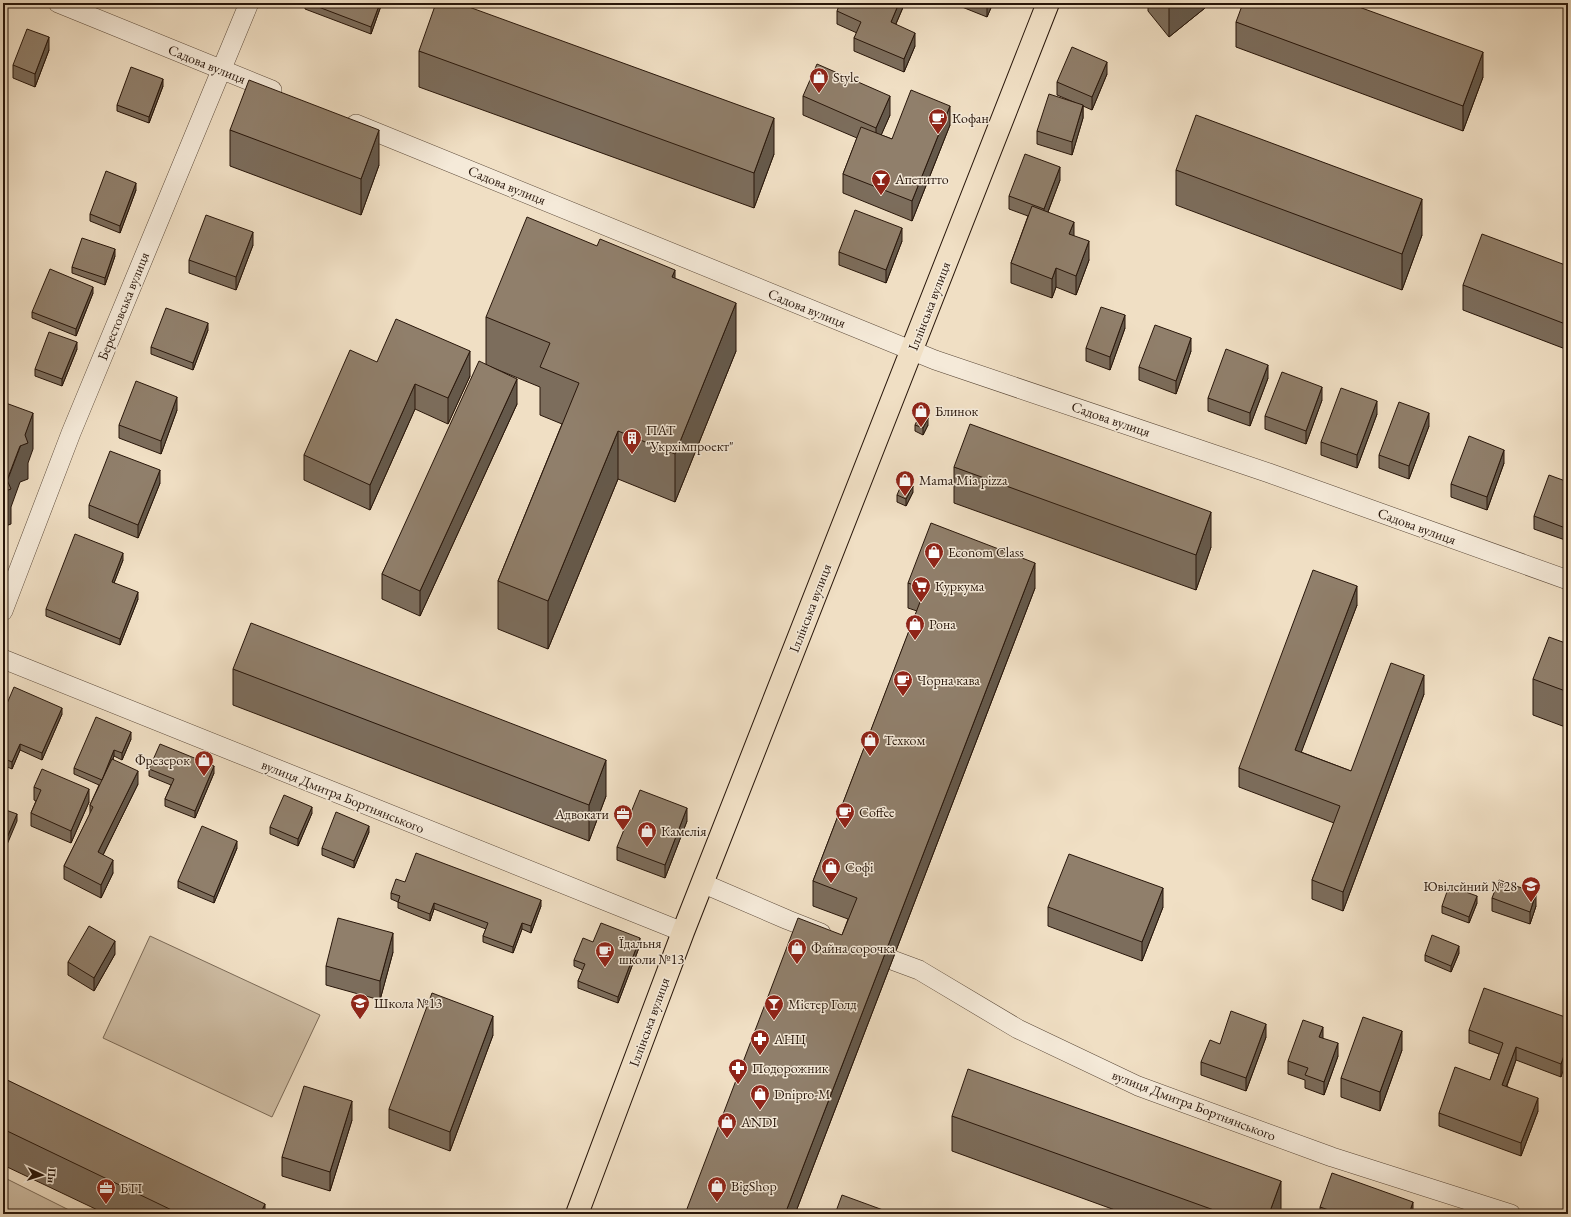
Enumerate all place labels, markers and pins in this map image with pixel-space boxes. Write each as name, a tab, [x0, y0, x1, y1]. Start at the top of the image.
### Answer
shop icon: Style	[808, 66, 830, 94]
place label: Style	[833, 68, 859, 86]
cafe icon: Кофан	[927, 107, 949, 135]
place label: Кофан	[952, 109, 989, 127]
bar icon: Апетитто	[870, 168, 892, 196]
place label: Апетитто	[894, 170, 949, 188]
shop icon: Блинок	[910, 400, 932, 428]
place label: Блинок	[935, 402, 979, 420]
place label: ПАТ "Укрхімпроект"	[646, 421, 734, 455]
building icon: ПАТ "Укрхімпроект"	[621, 427, 643, 455]
shop icon: Mama Mia pizza	[894, 469, 916, 497]
place label: Mama Mia pizza	[919, 471, 1008, 489]
shop icon: Econom Class	[923, 541, 945, 569]
place label: Econom Class	[948, 543, 1024, 561]
supermarket icon: Куркума	[910, 575, 932, 603]
place label: Куркума	[935, 577, 985, 595]
shop icon: Рона	[904, 613, 926, 641]
place label: Рона	[929, 615, 956, 633]
cafe icon: Чорна кава	[892, 669, 914, 697]
place label: Чорна кава	[917, 671, 980, 689]
shop icon: Техком	[859, 729, 881, 757]
place label: Техком	[884, 731, 925, 749]
shop icon: Фрезерок	[193, 749, 215, 777]
place label: Фрезерок	[135, 751, 190, 769]
cafe icon: Coffee	[834, 801, 856, 829]
office icon: Адвокати	[612, 803, 634, 831]
place label: Coffee	[859, 803, 895, 821]
place label: Адвокати	[554, 805, 610, 823]
shop icon: Камелія	[636, 820, 658, 848]
place label: Камелія	[661, 822, 706, 840]
shop icon: Софі	[820, 856, 842, 884]
place label: Софі	[845, 858, 874, 876]
school or university icon: Ювілейний №28	[1520, 875, 1542, 903]
place label: Ювілейний №28	[1423, 877, 1517, 895]
place label: Їдальня школи №13	[619, 934, 684, 968]
shop icon: Файна сорочка	[786, 937, 808, 965]
place label: Файна сорочка	[811, 939, 896, 957]
cafe icon: Їдальня школи №13	[594, 940, 616, 968]
school or university icon: Школа №13	[349, 992, 371, 1020]
bar icon: Містер Голд	[763, 993, 785, 1021]
place label: Школа №13	[374, 994, 442, 1012]
place label: Містер Голд	[788, 995, 857, 1013]
pharmacy icon: АНЦ	[749, 1028, 771, 1056]
place label: АНЦ	[773, 1030, 806, 1048]
pharmacy icon: Подорожник	[727, 1057, 749, 1085]
place label: Подорожник	[752, 1059, 829, 1077]
shop icon: Dnipro-M	[749, 1083, 771, 1111]
place label: Dnipro-M	[774, 1085, 831, 1103]
shop icon: ANDI	[716, 1111, 738, 1139]
place label: ANDI	[740, 1113, 777, 1131]
shop icon: BigShop	[706, 1175, 728, 1203]
office icon: БТІ	[95, 1177, 117, 1205]
place label: BigShop	[731, 1177, 777, 1195]
place label: БТІ	[120, 1179, 142, 1197]

